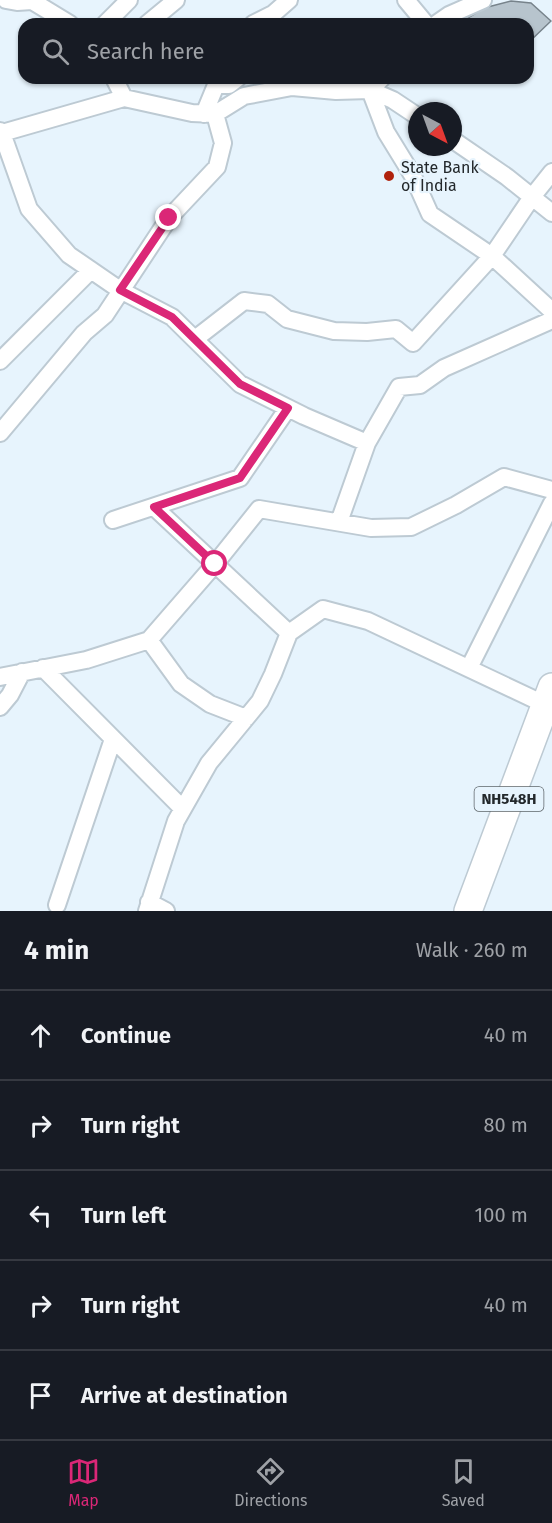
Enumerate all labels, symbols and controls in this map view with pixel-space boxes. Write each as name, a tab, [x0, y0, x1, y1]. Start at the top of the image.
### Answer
search box	[18, 18, 534, 84]
icon: search	[39, 35, 72, 68]
text: Search here	[87, 38, 205, 65]
north arrow	[408, 102, 462, 156]
place label: State Bank of India	[401, 158, 479, 195]
marker: State Bank of India	[382, 169, 396, 183]
route end	[155, 204, 181, 230]
route start	[201, 550, 227, 576]
road number: NH548H	[474, 787, 544, 811]
text: 4 min	[24, 935, 89, 966]
text: Walk · 260 m	[416, 938, 528, 962]
icon: ahead	[24, 1019, 57, 1052]
text: Continue	[81, 1022, 171, 1049]
text: 40 m	[484, 1023, 528, 1047]
icon: right	[24, 1109, 57, 1142]
text: Turn right	[81, 1112, 180, 1139]
text: 80 m	[483, 1113, 528, 1137]
icon: left	[24, 1199, 57, 1232]
text: Turn left	[81, 1202, 166, 1229]
text: 100 m	[475, 1203, 528, 1227]
icon: right	[24, 1289, 57, 1322]
text: Turn right	[81, 1292, 180, 1319]
text: 40 m	[484, 1293, 528, 1317]
icon: arrive	[24, 1379, 57, 1412]
text: Arrive at destination	[81, 1382, 288, 1409]
tab: Map	[67, 1455, 100, 1510]
tab: Directions	[234, 1455, 308, 1510]
tab: Saved	[442, 1455, 485, 1510]

